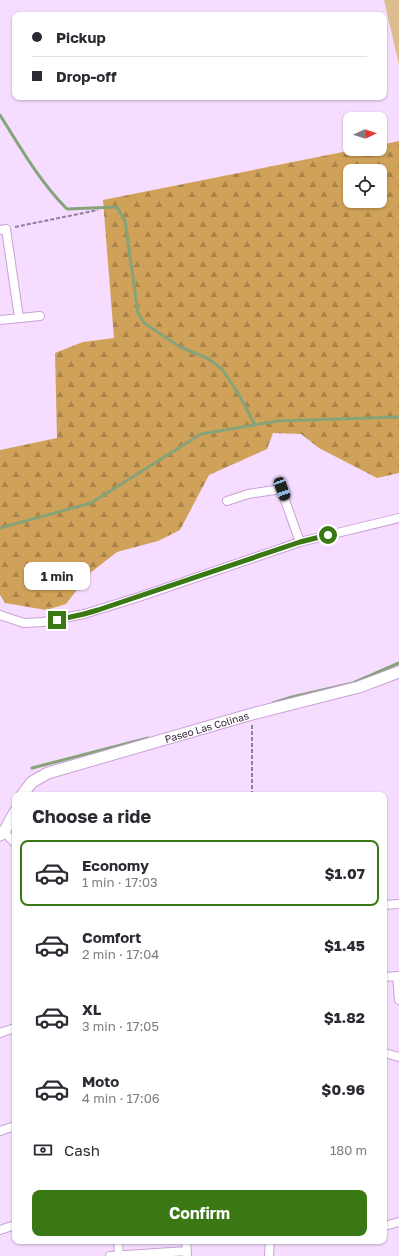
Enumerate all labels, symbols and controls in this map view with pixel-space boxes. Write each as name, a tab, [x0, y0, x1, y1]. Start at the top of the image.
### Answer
text: Pickup	[56, 28, 106, 46]
text: Drop-off	[56, 67, 116, 85]
north arrow	[343, 112, 387, 156]
map controls	[343, 112, 387, 208]
button: locate	[343, 164, 387, 208]
car	[272, 476, 292, 502]
route start	[319, 526, 337, 544]
callout: 1 min	[24, 562, 90, 590]
text: 1 min	[41, 568, 73, 584]
route end	[48, 611, 66, 629]
street label: Paseo Las Colinas	[163, 709, 250, 745]
text: Choose a ride	[32, 805, 151, 827]
icon: car	[34, 855, 70, 891]
text: Economy	[82, 856, 149, 874]
text: $1.07	[324, 864, 365, 882]
text: 1 min · 17:03	[82, 874, 158, 890]
icon: car	[34, 927, 70, 963]
text: Comfort	[82, 928, 141, 946]
text: $1.45	[324, 936, 365, 954]
text: 2 min · 17:04	[82, 946, 159, 962]
icon: car	[34, 999, 70, 1035]
text: XL	[82, 1000, 101, 1018]
text: $1.82	[324, 1008, 365, 1026]
text: 3 min · 17:05	[82, 1018, 159, 1034]
icon: car	[34, 1071, 70, 1107]
text: Moto	[82, 1072, 119, 1090]
text: $0.96	[321, 1080, 365, 1098]
text: 4 min · 17:06	[82, 1090, 160, 1106]
icon: cash	[32, 1139, 54, 1161]
text: Cash	[64, 1141, 100, 1159]
text: 180 m	[330, 1142, 367, 1158]
button: Confirm	[32, 1190, 367, 1236]

